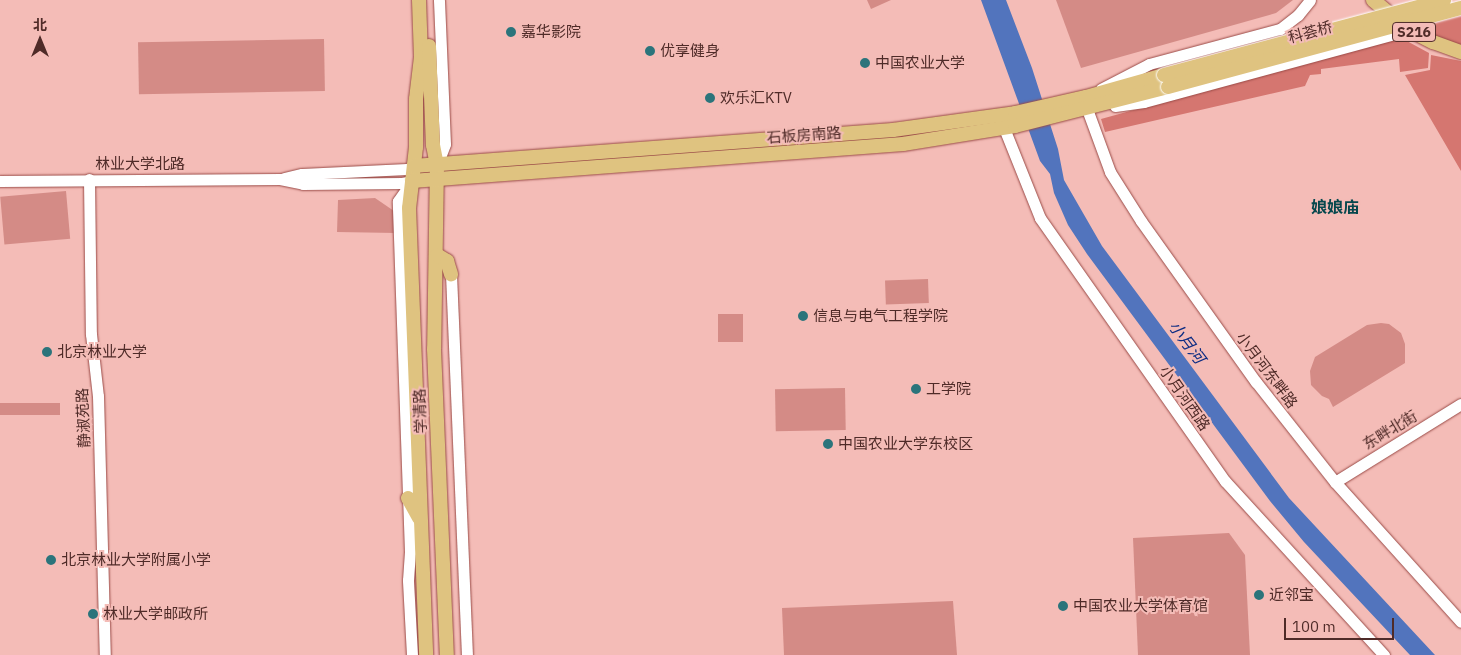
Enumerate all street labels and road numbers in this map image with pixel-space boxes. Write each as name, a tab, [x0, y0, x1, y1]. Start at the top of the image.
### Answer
street label: 科荟桥	[1286, 17, 1334, 47]
road number: S216	[1392, 21, 1436, 44]
street label: 石板房南路	[766, 123, 842, 147]
street label: 林业大学北路	[95, 155, 185, 173]
street label: 小月河东畔路	[1233, 329, 1301, 411]
street label: 小月河西路	[1156, 362, 1214, 434]
street label: 静淑苑路	[73, 388, 93, 448]
street label: 学清路	[410, 388, 430, 434]
street label: 东畔北街	[1360, 407, 1420, 453]

